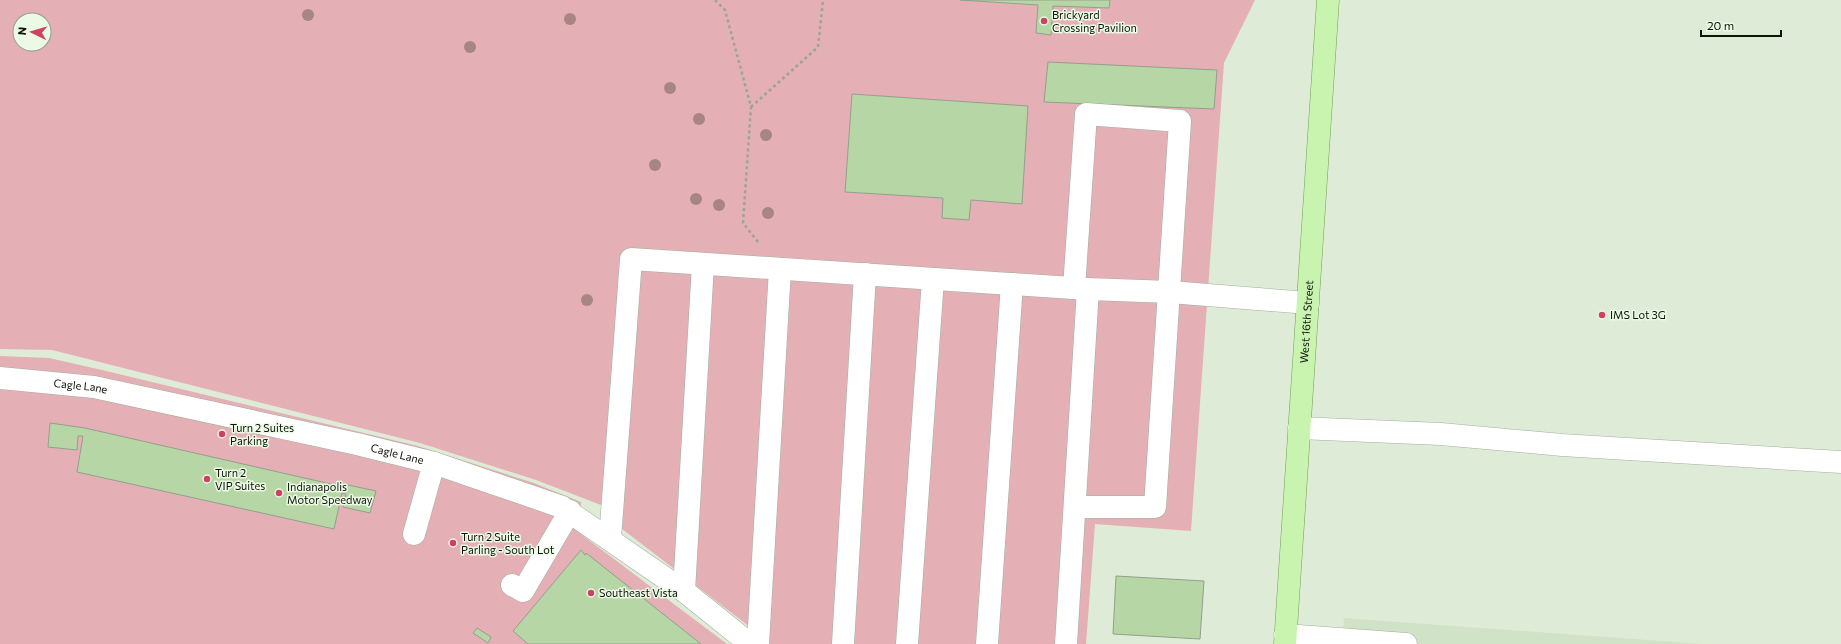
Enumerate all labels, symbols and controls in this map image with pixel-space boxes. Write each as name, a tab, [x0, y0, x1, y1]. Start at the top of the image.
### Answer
place label: Brickyard Crossing Pavilion	[1052, 8, 1137, 34]
north arrow	[12, 12, 52, 52]
scale bar	[1701, 12, 1781, 38]
marker: Brickyard Crossing Pavilion	[1039, 16, 1049, 26]
text: 20 m	[1707, 18, 1734, 32]
text: N	[15, 26, 28, 36]
street label: West 16th Street	[1297, 279, 1315, 364]
place label: IMS Lot 3G	[1610, 308, 1666, 321]
marker: IMS Lot 3G	[1597, 310, 1607, 320]
street label: Cagle Lane	[53, 376, 109, 396]
place label: Turn 2 Suites Parking	[230, 421, 294, 447]
marker: Turn 2 Suites Parking	[217, 429, 227, 439]
street label: Cagle Lane	[370, 441, 425, 466]
place label: Turn 2 VIP Suites	[215, 466, 265, 492]
marker: Turn 2 VIP Suites	[202, 474, 212, 484]
place label: Indianapolis Motor Speedway	[287, 480, 373, 506]
marker: Indianapolis Motor Speedway	[274, 488, 284, 498]
place label: Turn 2 Suite Parling - South Lot	[461, 530, 555, 556]
marker: Turn 2 Suite Parling - South Lot	[448, 538, 458, 548]
place label: Southeast Vista	[599, 586, 678, 599]
marker: Southeast Vista	[586, 588, 596, 598]

